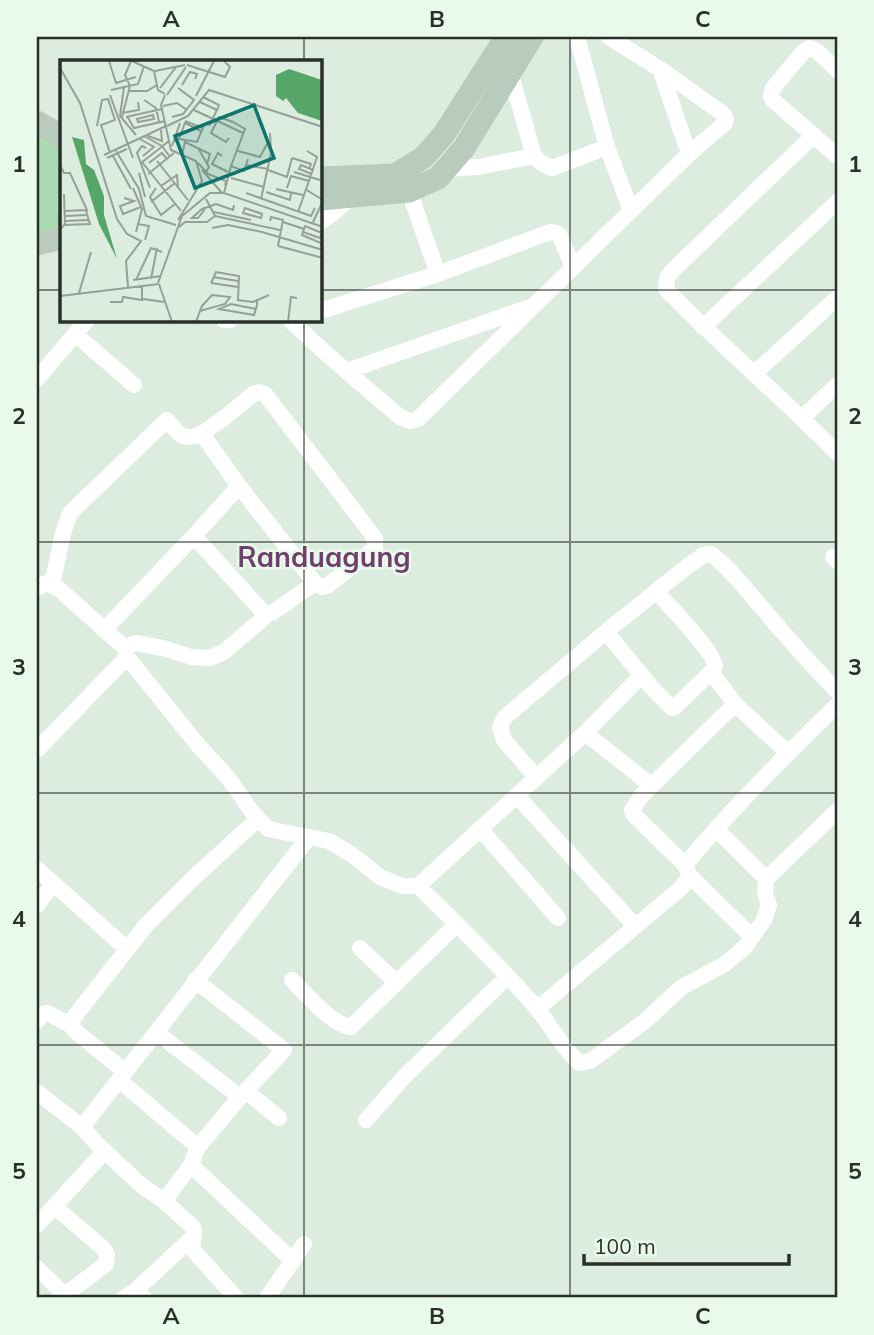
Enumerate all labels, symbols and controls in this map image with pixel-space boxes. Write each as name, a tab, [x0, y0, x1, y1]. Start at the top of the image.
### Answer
text: A	[162, 4, 180, 33]
text: B	[429, 4, 445, 33]
text: C	[695, 4, 711, 33]
inset map	[60, 60, 322, 322]
text: 1	[12, 149, 26, 178]
text: 1	[848, 149, 862, 178]
text: 2	[12, 401, 26, 430]
text: 2	[848, 401, 862, 430]
district label: Randuagung	[237, 539, 411, 574]
text: 3	[12, 652, 26, 681]
text: 3	[848, 652, 862, 681]
text: 4	[12, 904, 26, 933]
text: 4	[848, 904, 862, 933]
text: 5	[12, 1156, 26, 1185]
text: 5	[848, 1156, 862, 1185]
scale bar	[584, 1223, 788, 1267]
text: 100 m	[594, 1233, 656, 1259]
text: A	[162, 1301, 180, 1330]
text: B	[429, 1301, 445, 1330]
text: C	[695, 1301, 711, 1330]

